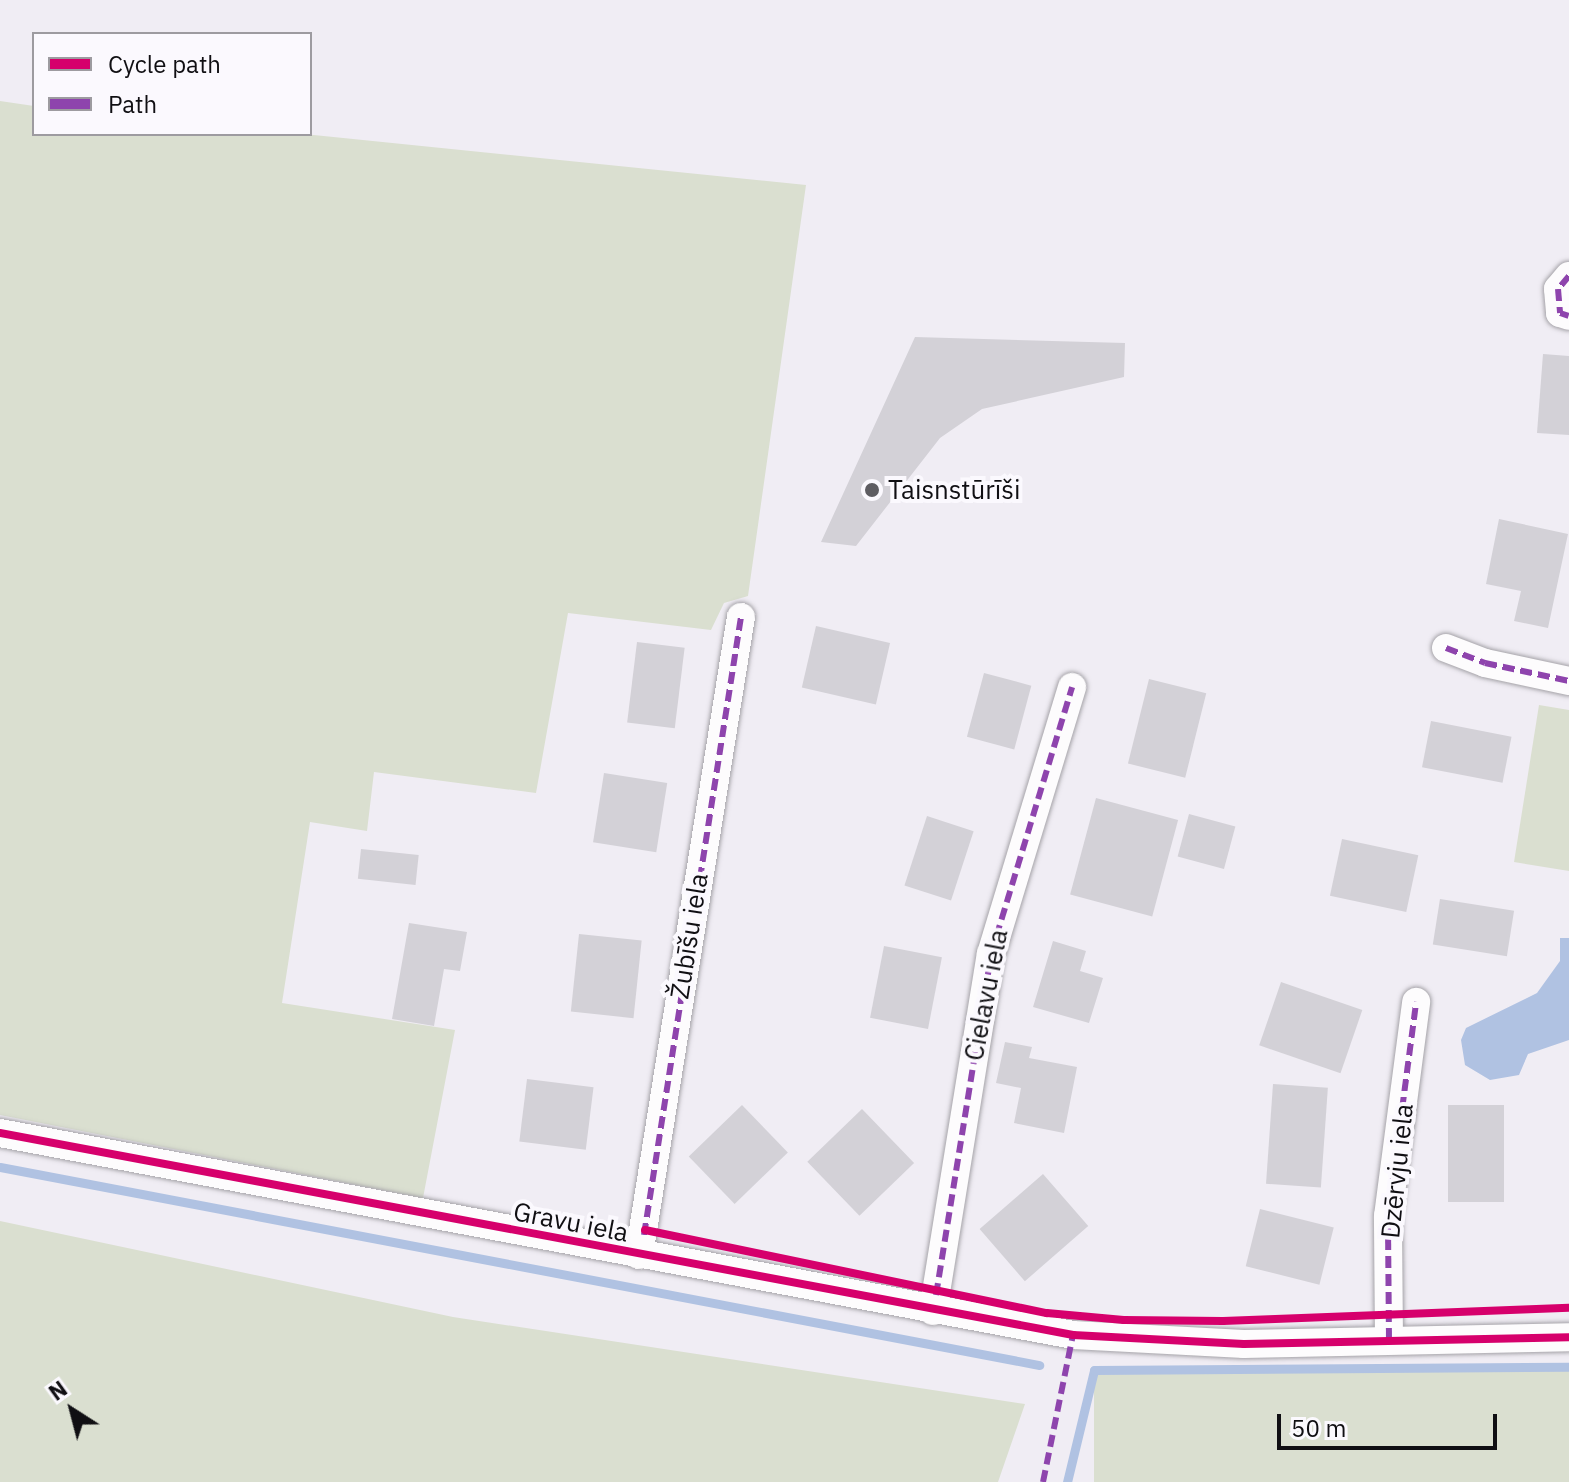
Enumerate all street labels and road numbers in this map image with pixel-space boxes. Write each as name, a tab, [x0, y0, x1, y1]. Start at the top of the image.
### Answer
street label: Žubīšu iela	[664, 871, 714, 1001]
street label: Cielavu iela	[958, 927, 1014, 1063]
street label: Dzērvju iela	[1374, 1102, 1420, 1240]
street label: Gravu iela	[511, 1196, 631, 1248]

